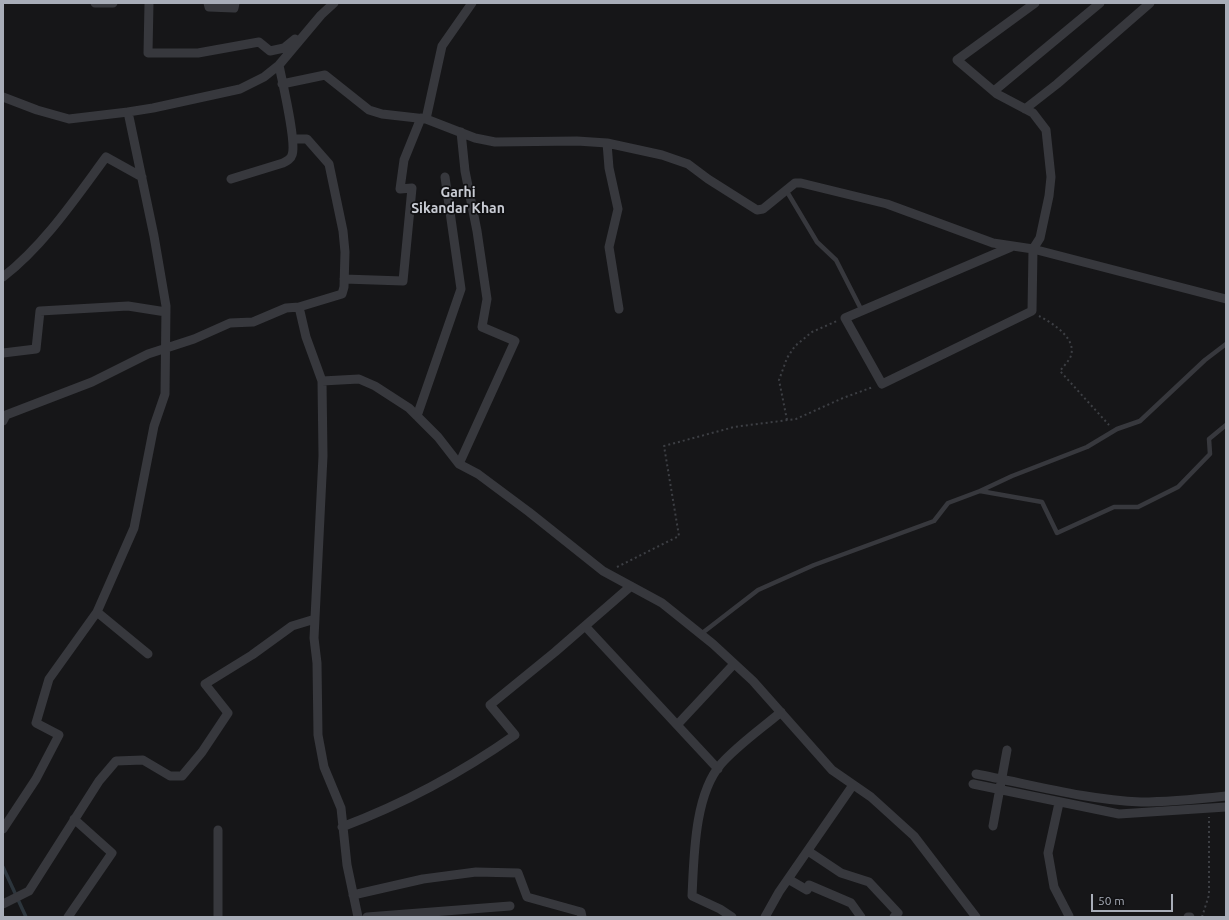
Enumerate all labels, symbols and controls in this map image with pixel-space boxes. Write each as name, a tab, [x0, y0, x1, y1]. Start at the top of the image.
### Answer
district label: Garhi Sikandar Khan	[411, 184, 505, 216]
scale bar	[1093, 886, 1175, 912]
text: 50 m	[1098, 894, 1125, 907]

